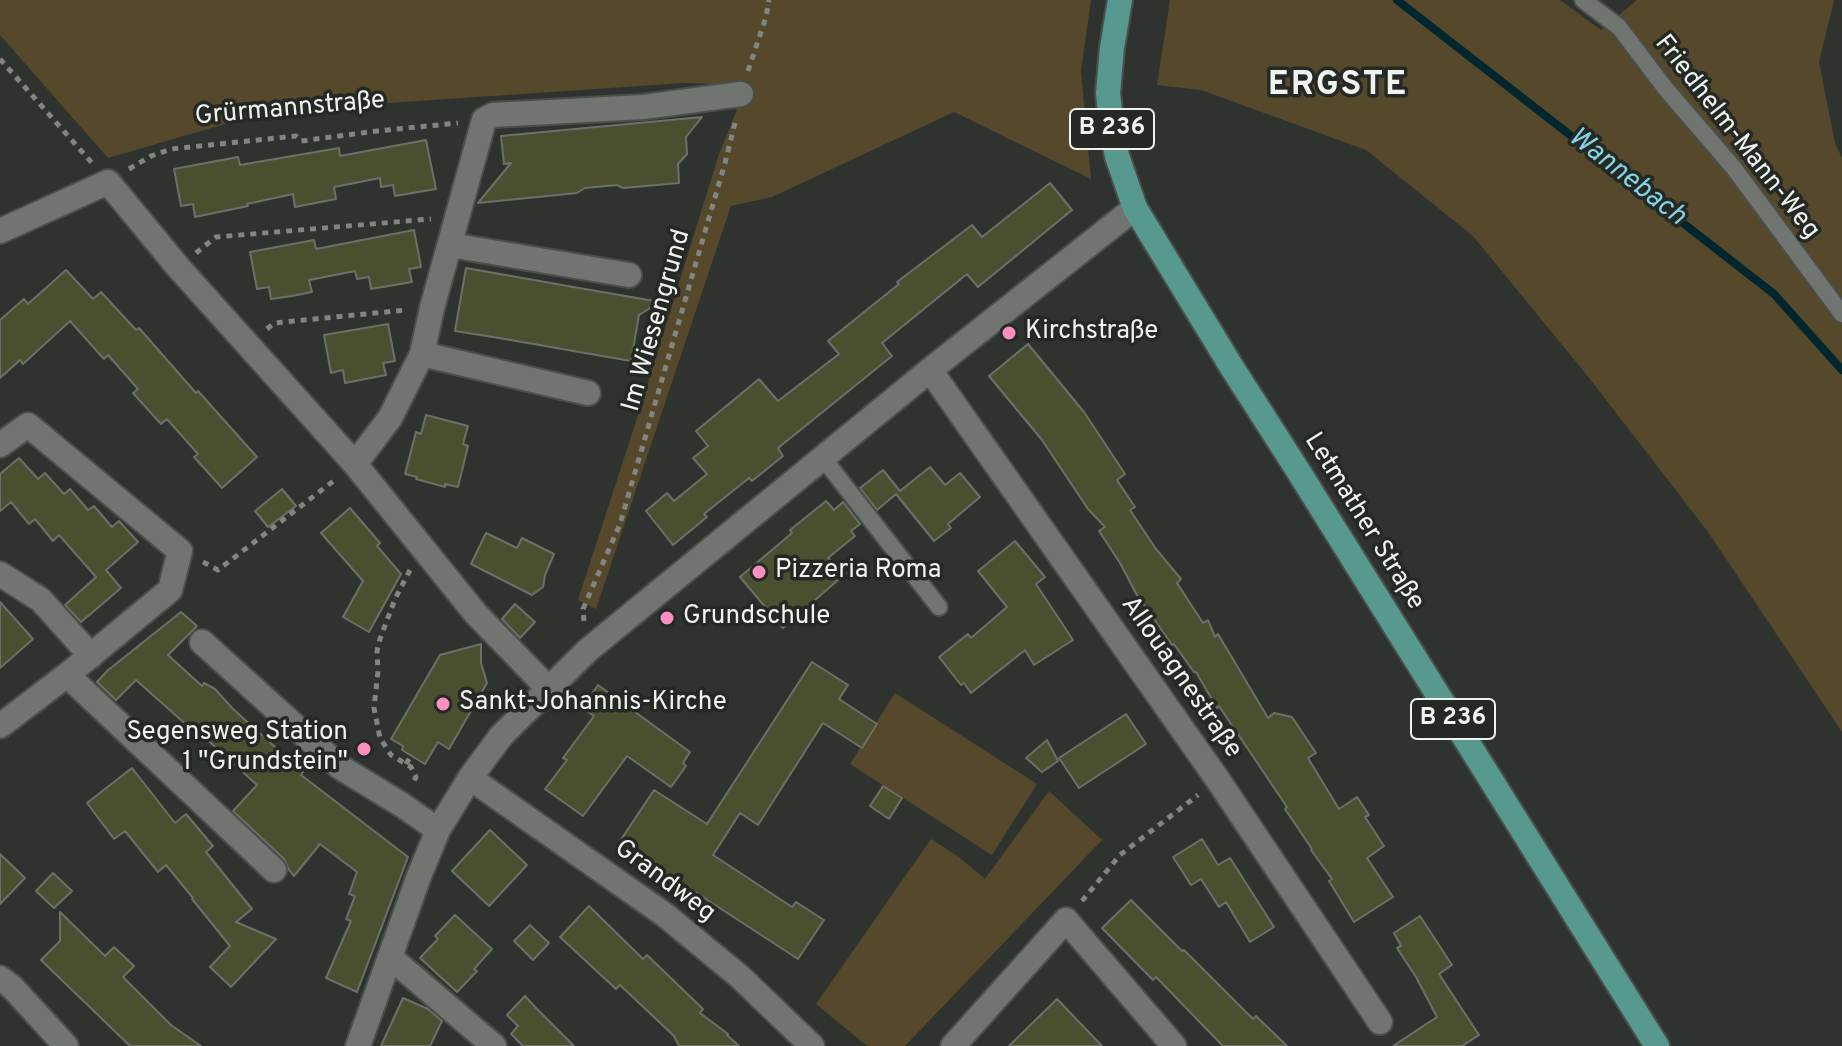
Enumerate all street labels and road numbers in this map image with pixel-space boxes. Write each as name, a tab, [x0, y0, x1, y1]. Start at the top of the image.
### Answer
street label: Friedhelm-Mann-Weg	[1647, 30, 1825, 246]
street label: Grürmannstraße	[194, 86, 386, 134]
road number: B 236	[1070, 109, 1154, 149]
street label: Im Wiesengrund	[617, 226, 699, 416]
street label: Letmather Straße	[1296, 428, 1430, 616]
street label: Allouagnestraße	[1113, 591, 1247, 765]
road number: B 236	[1411, 699, 1495, 739]
street label: Grandweg	[607, 834, 721, 930]

